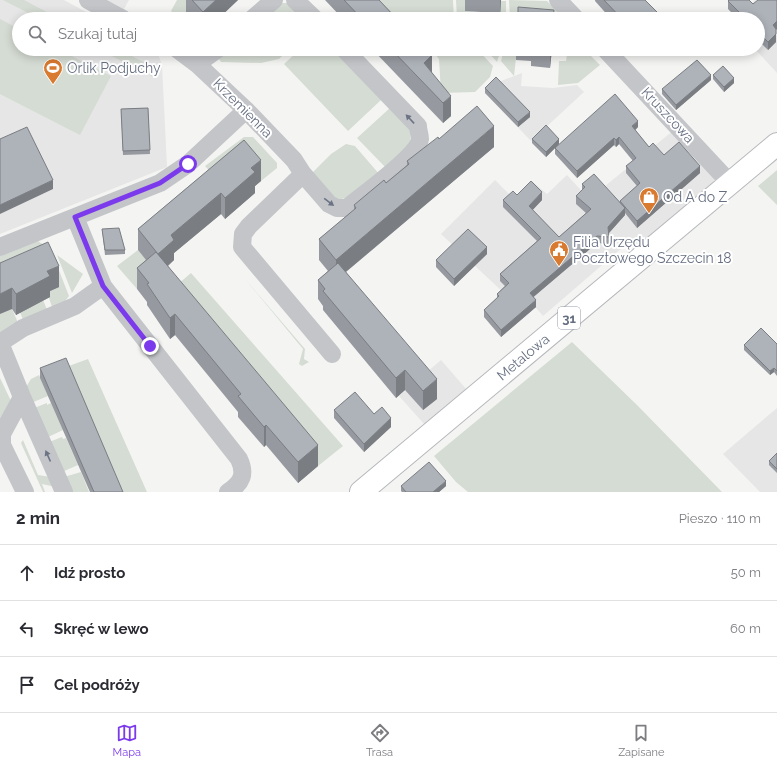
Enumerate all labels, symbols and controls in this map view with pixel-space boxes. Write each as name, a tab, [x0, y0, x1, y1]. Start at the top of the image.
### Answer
search box	[12, 12, 765, 56]
icon: search	[26, 23, 48, 45]
text: Szukaj tutaj	[58, 25, 137, 43]
sports icon: Orlik Podjuchy	[42, 57, 64, 85]
place label: Orlik Podjuchy	[67, 60, 161, 76]
street label: Krzemienna	[210, 75, 276, 141]
street label: Kruszcowa	[638, 84, 698, 146]
one-way arrow	[406, 114, 415, 124]
route start	[179, 155, 197, 173]
shop icon: Od A do Z	[638, 186, 660, 214]
place label: Od A do Z	[663, 189, 728, 205]
one-way arrow	[324, 198, 335, 207]
place label: Filia Urzędu Pocztowego Szczecin 18	[573, 234, 732, 266]
public building icon: Filia Urzędu Pocztowego Szczecin 18	[548, 239, 570, 267]
road number: 31	[558, 307, 580, 329]
street label: Metalowa	[494, 331, 552, 383]
route end	[141, 337, 159, 355]
one-way arrow	[45, 451, 51, 462]
text: 2 min	[16, 508, 60, 528]
text: Pieszo · 110 m	[679, 511, 761, 526]
icon: ahead	[16, 562, 38, 584]
text: Idź prosto	[54, 564, 125, 582]
text: 50 m	[731, 565, 761, 580]
icon: left	[16, 618, 38, 640]
text: Skręć w lewo	[54, 620, 149, 638]
text: 60 m	[730, 621, 761, 636]
icon: arrive	[16, 674, 38, 696]
text: Cel podróży	[54, 676, 140, 694]
tab: Mapa	[113, 722, 141, 759]
tab: Trasa	[366, 722, 393, 759]
tab: Zapisane	[618, 722, 664, 759]

